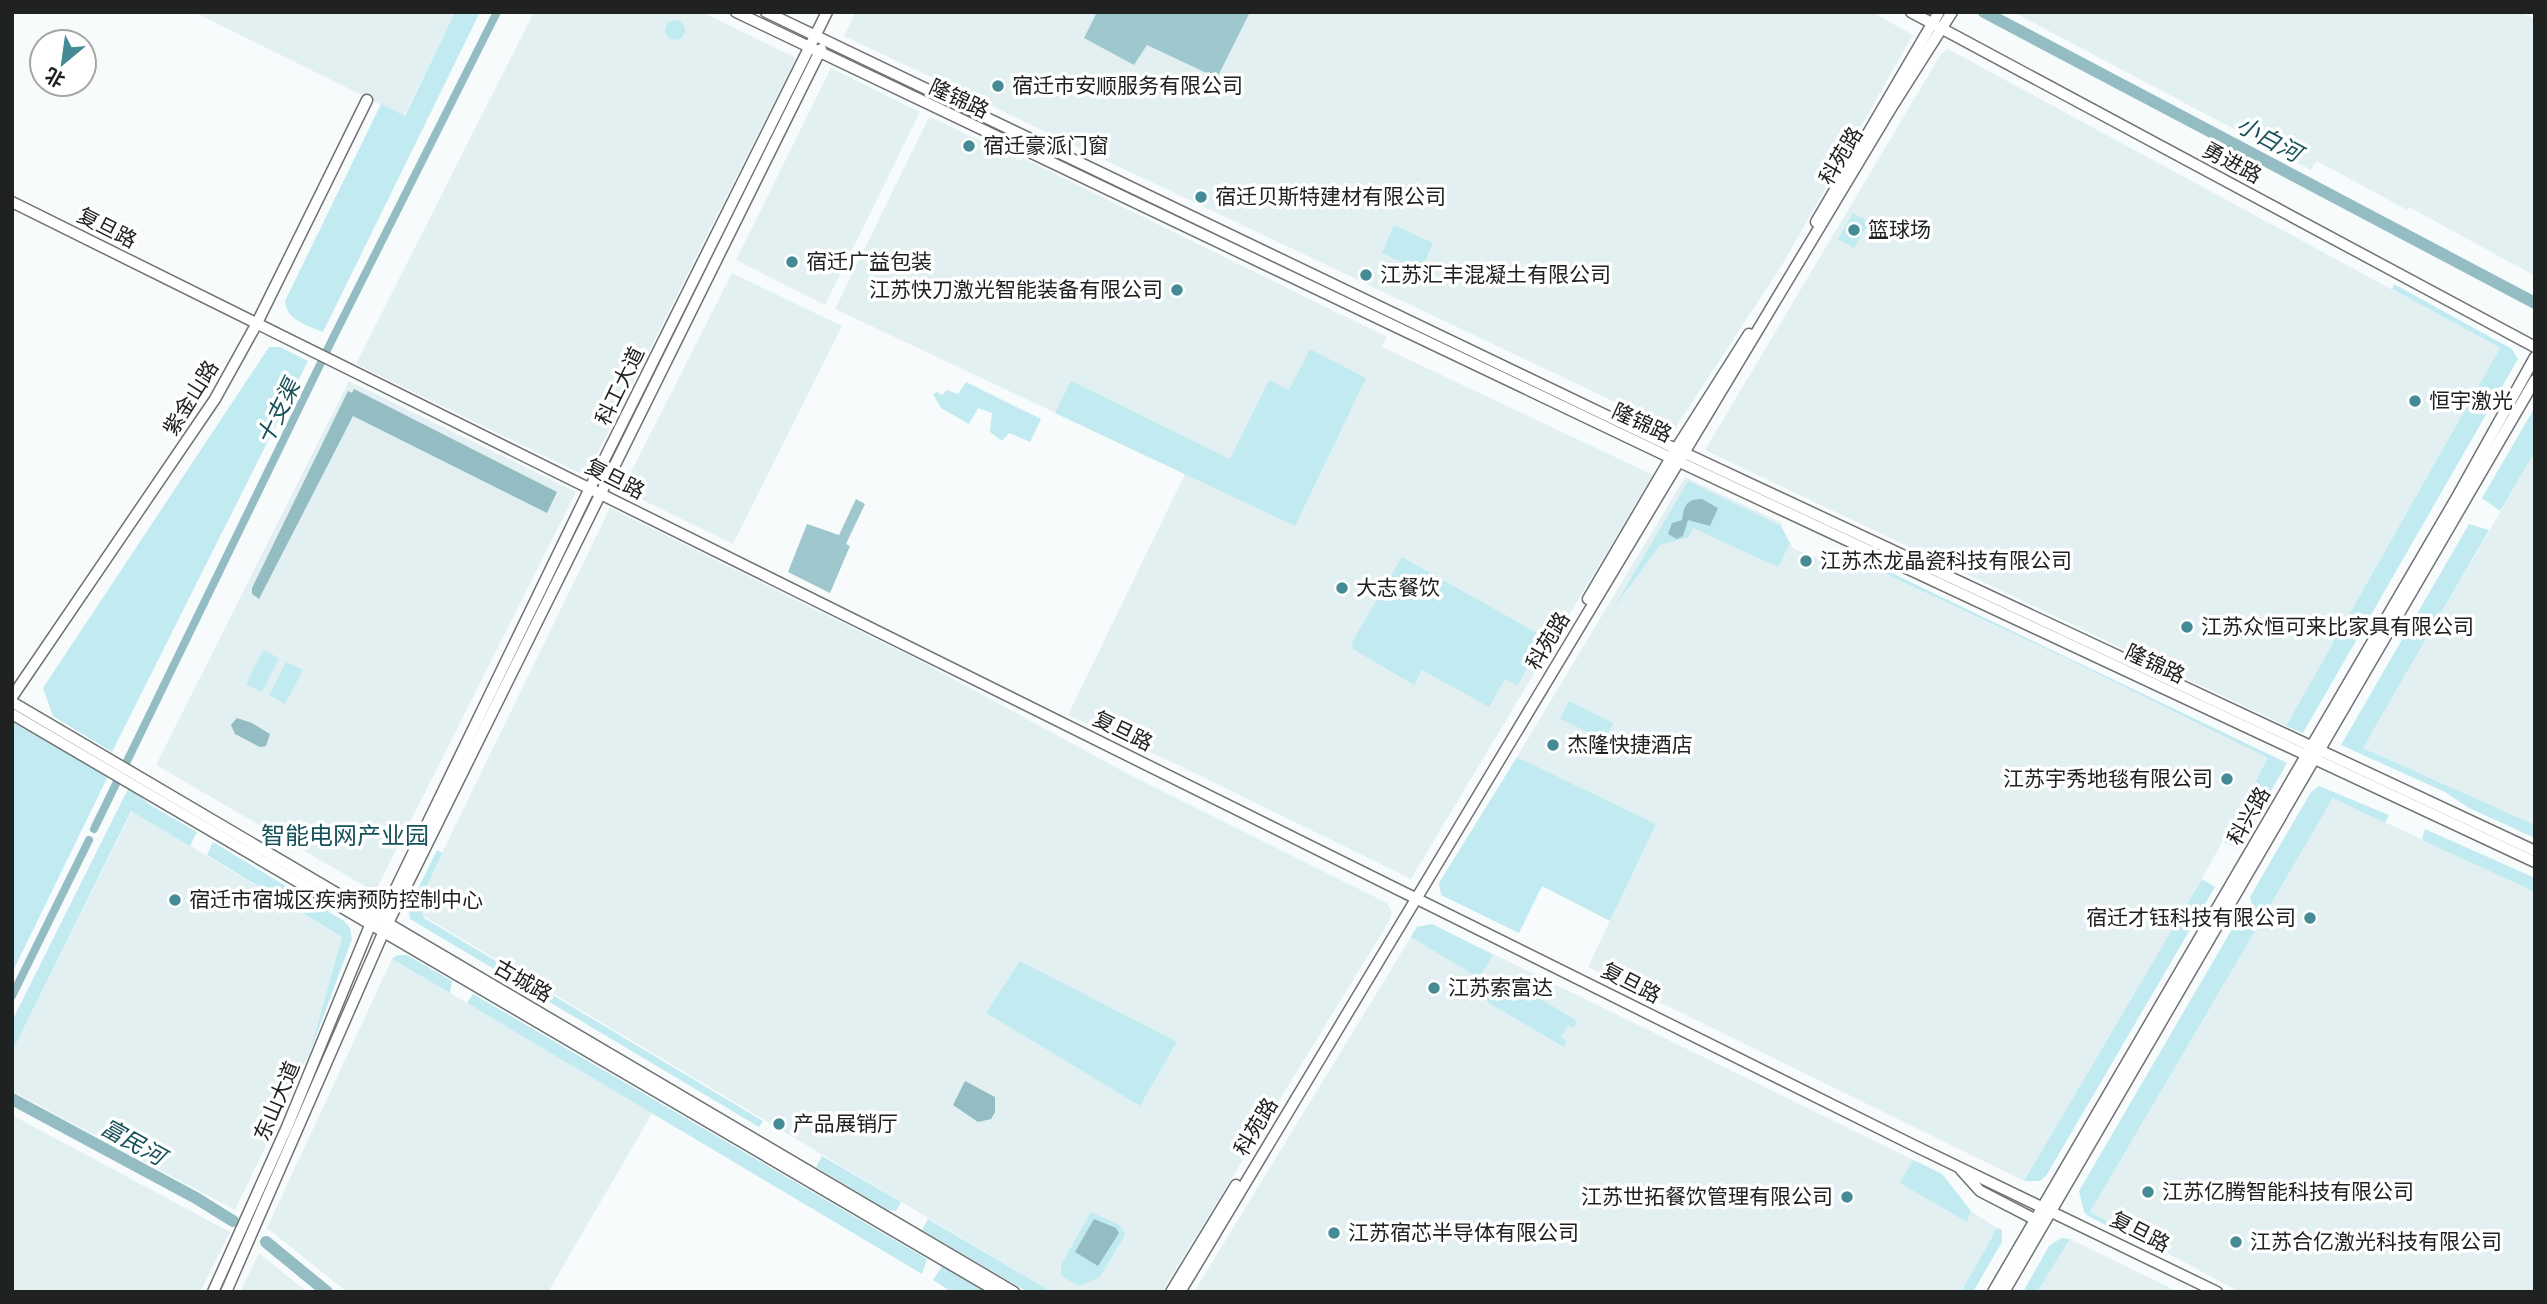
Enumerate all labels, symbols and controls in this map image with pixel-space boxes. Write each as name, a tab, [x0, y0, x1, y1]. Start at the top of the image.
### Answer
north arrow	[28, 28, 98, 98]
text: 北	[42, 64, 68, 91]
place label: 宿迁市安顺服务有限公司	[1012, 74, 1243, 97]
street label: 隆锦路	[926, 75, 993, 122]
marker: 宿迁市安顺服务有限公司	[990, 78, 1006, 94]
water label: 小白河	[2232, 111, 2309, 169]
street label: 科苑路	[1814, 123, 1867, 189]
place label: 宿迁豪派门窗	[983, 134, 1109, 157]
marker: 宿迁豪派门窗	[961, 138, 977, 154]
street label: 勇进路	[2199, 138, 2265, 188]
place label: 宿迁贝斯特建材有限公司	[1215, 185, 1446, 208]
marker: 宿迁贝斯特建材有限公司	[1193, 189, 1209, 205]
street label: 复旦路	[74, 203, 141, 252]
place label: 篮球场	[1868, 218, 1931, 241]
marker: 篮球场	[1846, 222, 1862, 238]
place label: 宿迁广益包装	[806, 250, 932, 273]
marker: 宿迁广益包装	[784, 254, 800, 270]
place label: 江苏汇丰混凝土有限公司	[1380, 263, 1611, 286]
marker: 江苏汇丰混凝土有限公司	[1358, 267, 1374, 283]
place label: 江苏快刀激光智能装备有限公司	[869, 278, 1163, 301]
marker: 江苏快刀激光智能装备有限公司	[1169, 282, 1185, 298]
street label: 科工大道	[591, 343, 648, 429]
street label: 紫金山路	[159, 356, 223, 439]
water label: 十支渠	[251, 373, 306, 449]
place label: 恒宇激光	[2429, 389, 2513, 412]
marker: 恒宇激光	[2407, 393, 2423, 409]
street label: 隆锦路	[1609, 399, 1676, 446]
street label: 复旦路	[582, 454, 649, 503]
place label: 江苏杰龙晶瓷科技有限公司	[1820, 549, 2072, 572]
marker: 江苏杰龙晶瓷科技有限公司	[1798, 553, 1814, 569]
place label: 大志餐饮	[1356, 576, 1440, 599]
marker: 大志餐饮	[1334, 580, 1350, 596]
street label: 科苑路	[1521, 608, 1574, 674]
place label: 江苏众恒可来比家具有限公司	[2201, 615, 2474, 638]
marker: 江苏众恒可来比家具有限公司	[2179, 619, 2195, 635]
street label: 隆锦路	[2122, 640, 2189, 687]
street label: 复旦路	[1090, 706, 1157, 755]
place label: 杰隆快捷酒店	[1567, 733, 1693, 756]
marker: 杰隆快捷酒店	[1545, 737, 1561, 753]
place label: 江苏宇秀地毯有限公司	[2003, 767, 2213, 790]
marker: 江苏宇秀地毯有限公司	[2219, 771, 2235, 787]
street label: 科兴路	[2223, 783, 2274, 849]
district label: 智能电网产业园	[261, 822, 429, 849]
place label: 宿迁市宿城区疾病预防控制中心	[189, 888, 483, 911]
marker: 宿迁市宿城区疾病预防控制中心	[167, 892, 183, 908]
place label: 宿迁才钰科技有限公司	[2086, 906, 2296, 929]
marker: 宿迁才钰科技有限公司	[2302, 910, 2318, 926]
street label: 古城路	[490, 955, 556, 1006]
street label: 复旦路	[1598, 958, 1665, 1007]
place label: 江苏索富达	[1448, 976, 1553, 999]
marker: 江苏索富达	[1426, 980, 1442, 996]
street label: 东山大道	[250, 1058, 304, 1144]
street label: 科苑路	[1229, 1094, 1282, 1160]
place label: 产品展销厅	[793, 1112, 898, 1135]
water label: 富民河	[97, 1114, 173, 1172]
marker: 产品展销厅	[771, 1116, 787, 1132]
place label: 江苏亿腾智能科技有限公司	[2162, 1180, 2414, 1203]
marker: 江苏亿腾智能科技有限公司	[2140, 1184, 2156, 1200]
place label: 江苏世拓餐饮管理有限公司	[1581, 1185, 1833, 1208]
marker: 江苏世拓餐饮管理有限公司	[1839, 1189, 1855, 1205]
street label: 复旦路	[2107, 1207, 2174, 1256]
place label: 江苏宿芯半导体有限公司	[1348, 1221, 1579, 1244]
marker: 江苏宿芯半导体有限公司	[1326, 1225, 1342, 1241]
place label: 江苏合亿激光科技有限公司	[2250, 1230, 2502, 1253]
marker: 江苏合亿激光科技有限公司	[2228, 1234, 2244, 1250]

